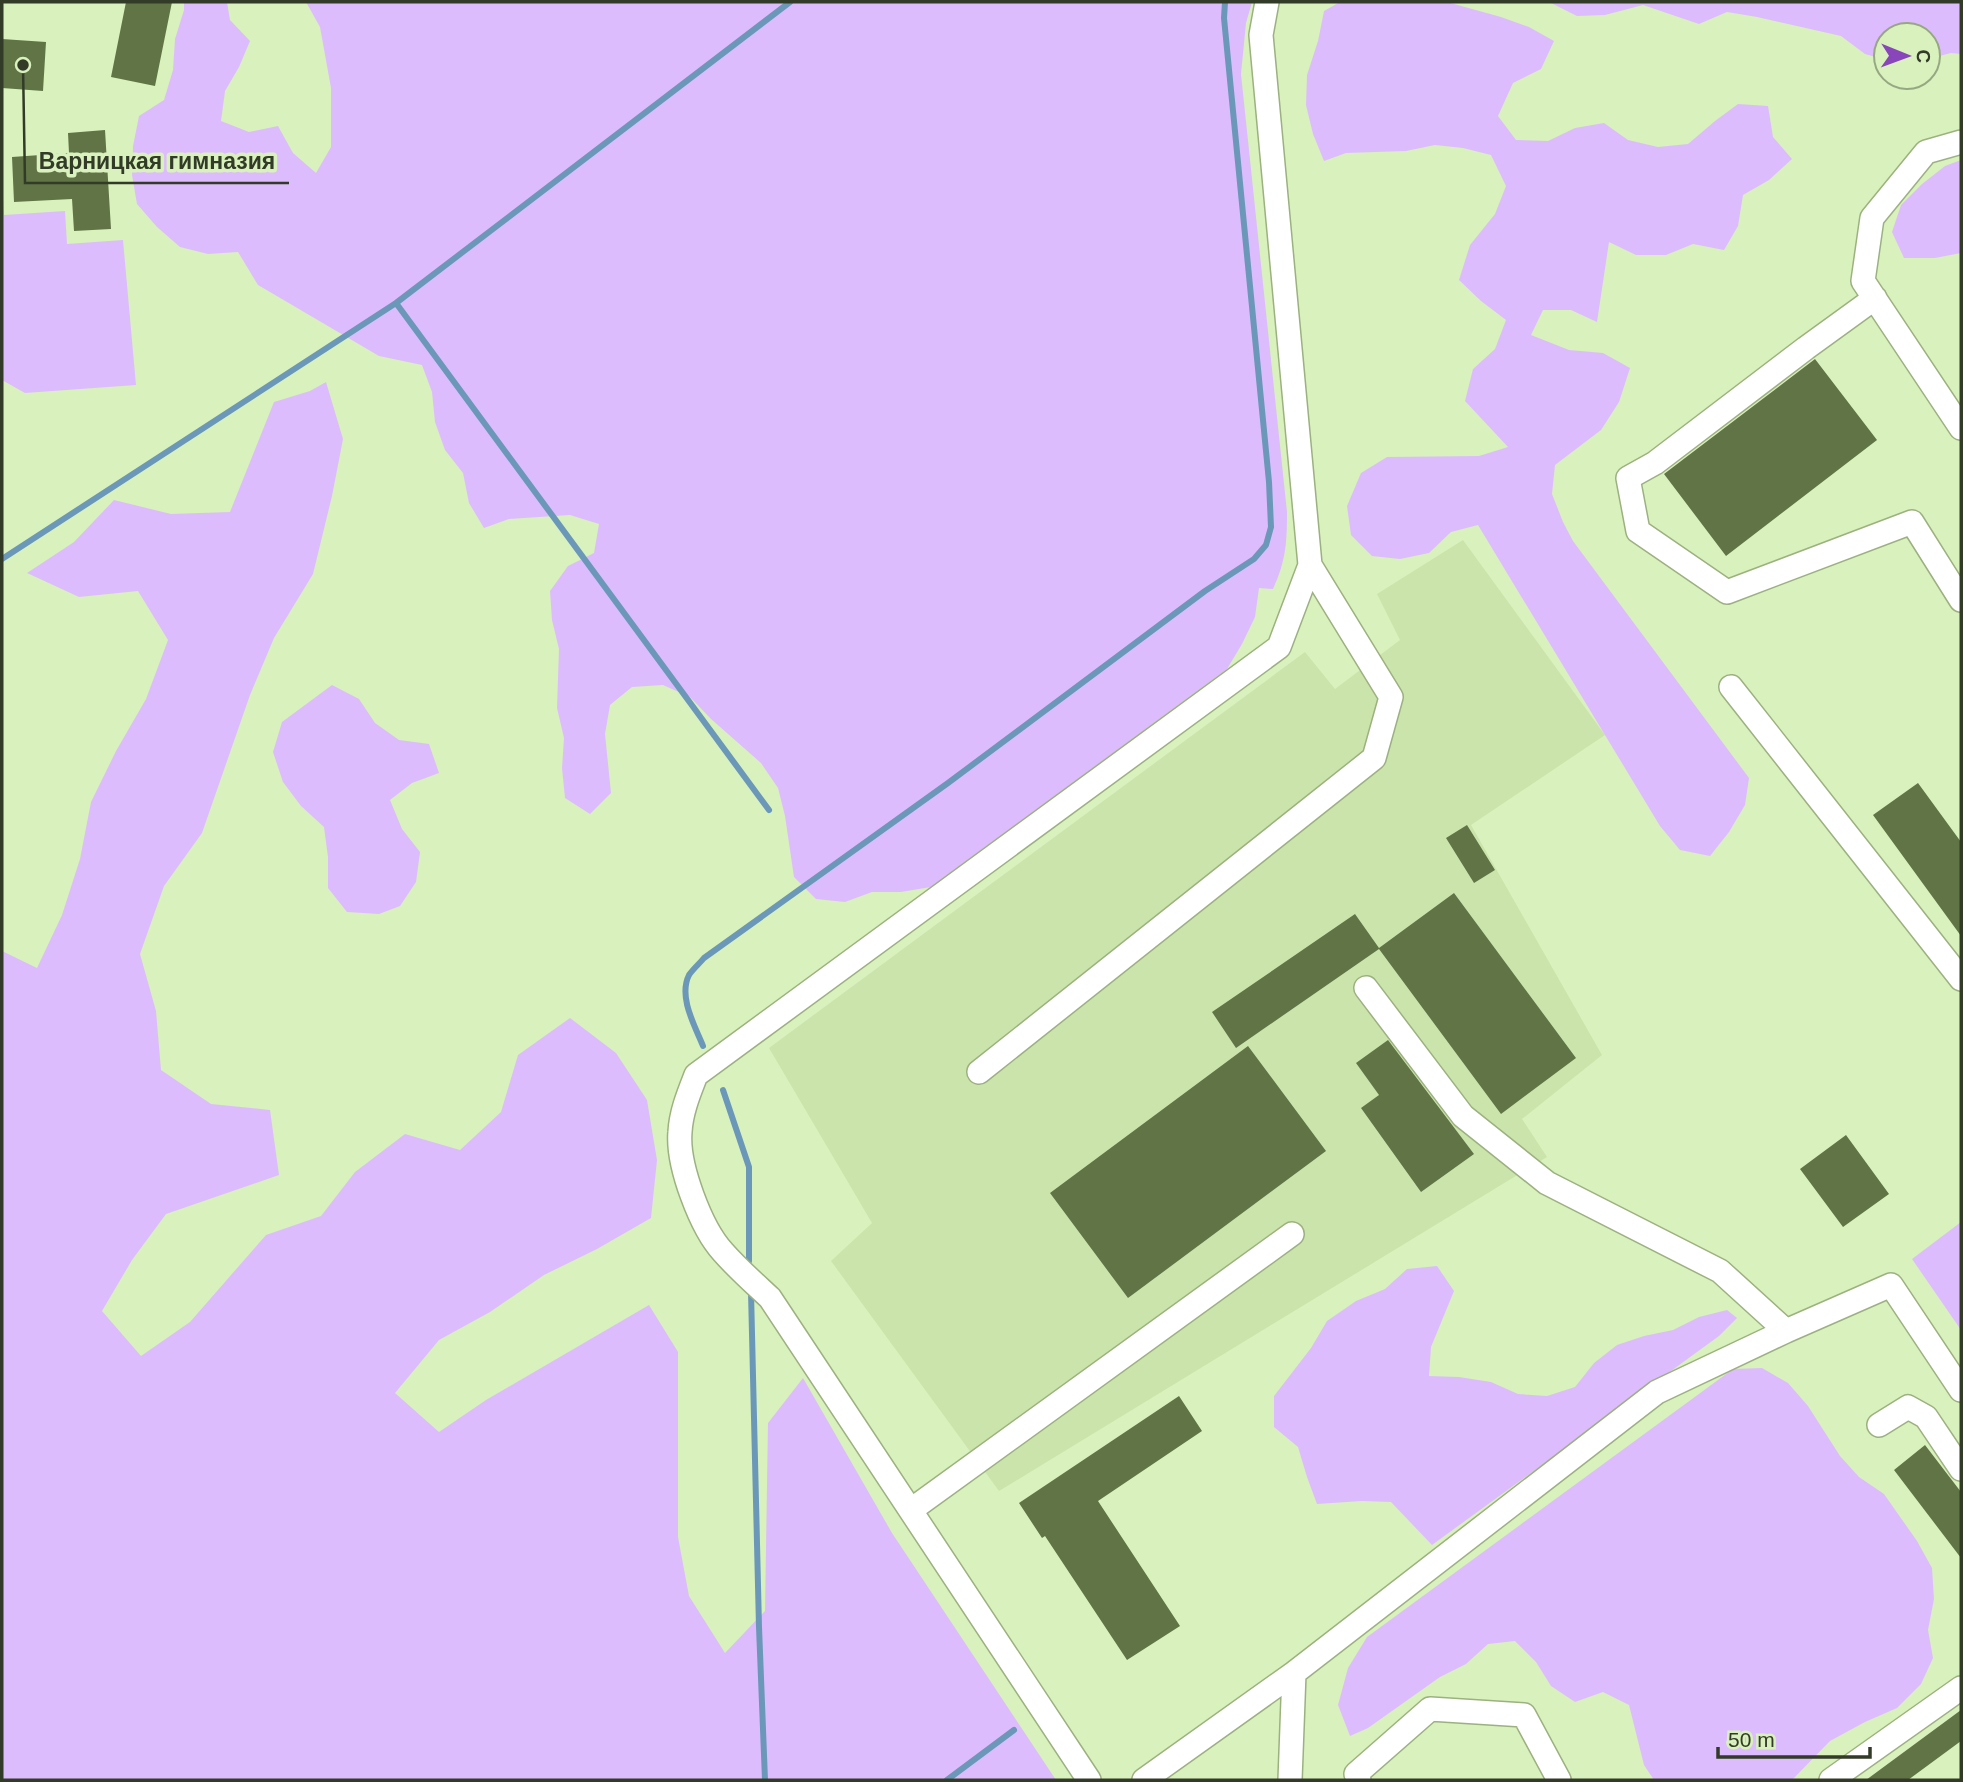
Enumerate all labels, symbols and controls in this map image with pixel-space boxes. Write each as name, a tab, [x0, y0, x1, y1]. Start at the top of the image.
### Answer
north arrow	[1872, 21, 1942, 91]
text: С	[1913, 49, 1934, 64]
callout: Варницкая гимназия	[25, 139, 289, 183]
text: Варницкая гимназия	[39, 148, 275, 174]
scale bar	[1718, 1716, 1870, 1760]
text: 50 m	[1728, 1728, 1775, 1751]

